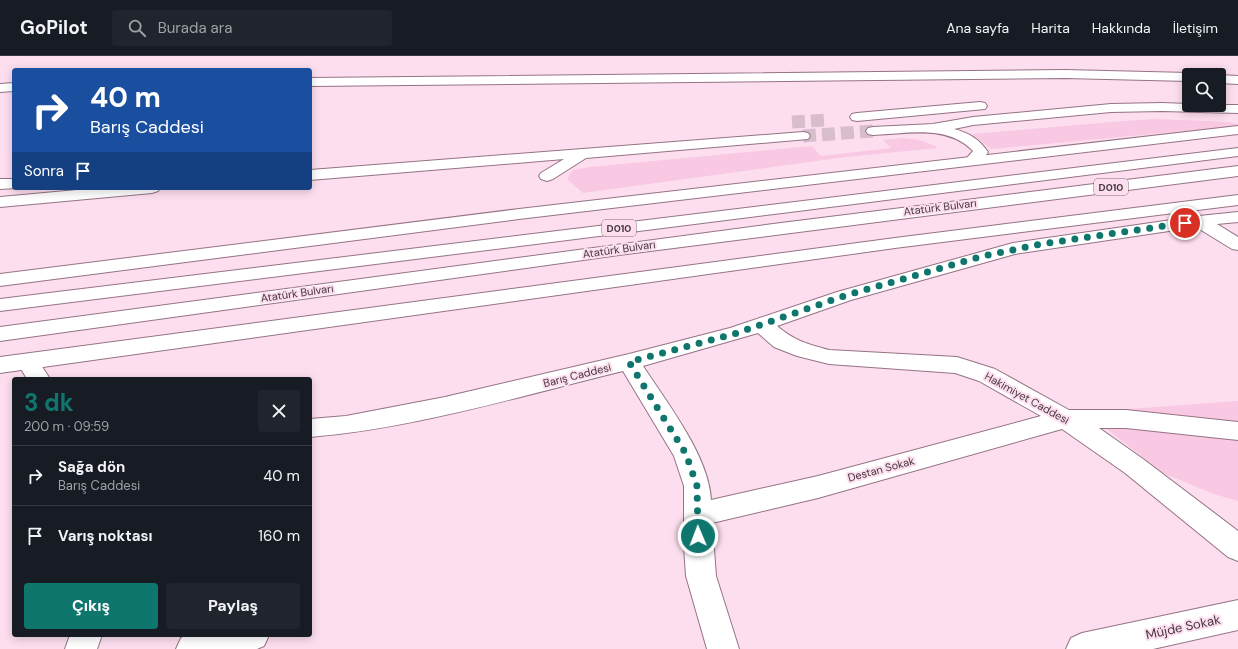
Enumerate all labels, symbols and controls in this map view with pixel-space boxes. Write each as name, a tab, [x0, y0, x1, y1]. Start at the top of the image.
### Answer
search box	[112, 10, 392, 46]
text: GoPilot	[20, 15, 88, 40]
icon: search	[126, 17, 148, 39]
text: Burada ara	[158, 18, 232, 38]
text: Ana sayfa	[946, 19, 1009, 37]
text: Harita	[1031, 19, 1070, 37]
text: Hakkında	[1092, 19, 1151, 37]
text: İletişim	[1173, 19, 1218, 37]
map controls	[1182, 68, 1226, 112]
button: search	[1182, 68, 1226, 112]
text: 40 m	[90, 79, 161, 116]
icon: right	[24, 84, 76, 136]
text: Barış Caddesi	[90, 115, 204, 139]
icon: arrive	[72, 160, 94, 182]
text: Sonra	[24, 161, 64, 181]
road number: D010	[1094, 179, 1128, 195]
street label: Atatürk Bulvarı	[903, 196, 977, 218]
pin	[1168, 206, 1202, 240]
icon: arrive	[1174, 212, 1196, 234]
road number: D010	[602, 220, 636, 236]
street label: Atatürk Bulvarı	[582, 237, 656, 261]
street label: Atatürk Bulvarı	[260, 281, 334, 305]
street label: Barış Caddesi	[542, 360, 612, 390]
street label: Hakimiyet Caddesi	[982, 369, 1072, 427]
text: 3 dk	[24, 387, 74, 418]
button: close	[258, 390, 300, 432]
text: 200 m · 09:59	[24, 418, 109, 435]
street label: Destan Sokak	[846, 453, 916, 485]
text: Sağa dön	[58, 457, 125, 477]
icon: right	[24, 465, 46, 487]
text: 40 m	[263, 466, 300, 486]
text: Barış Caddesi	[58, 477, 140, 494]
position arrow	[677, 515, 719, 557]
icon: arrive	[24, 525, 46, 547]
text: Varış noktası	[58, 526, 152, 546]
text: 160 m	[258, 526, 300, 546]
button: Çıkış	[24, 583, 158, 629]
button: Paylaş	[166, 583, 300, 629]
street label: Müjde Sokak	[1144, 611, 1222, 643]

